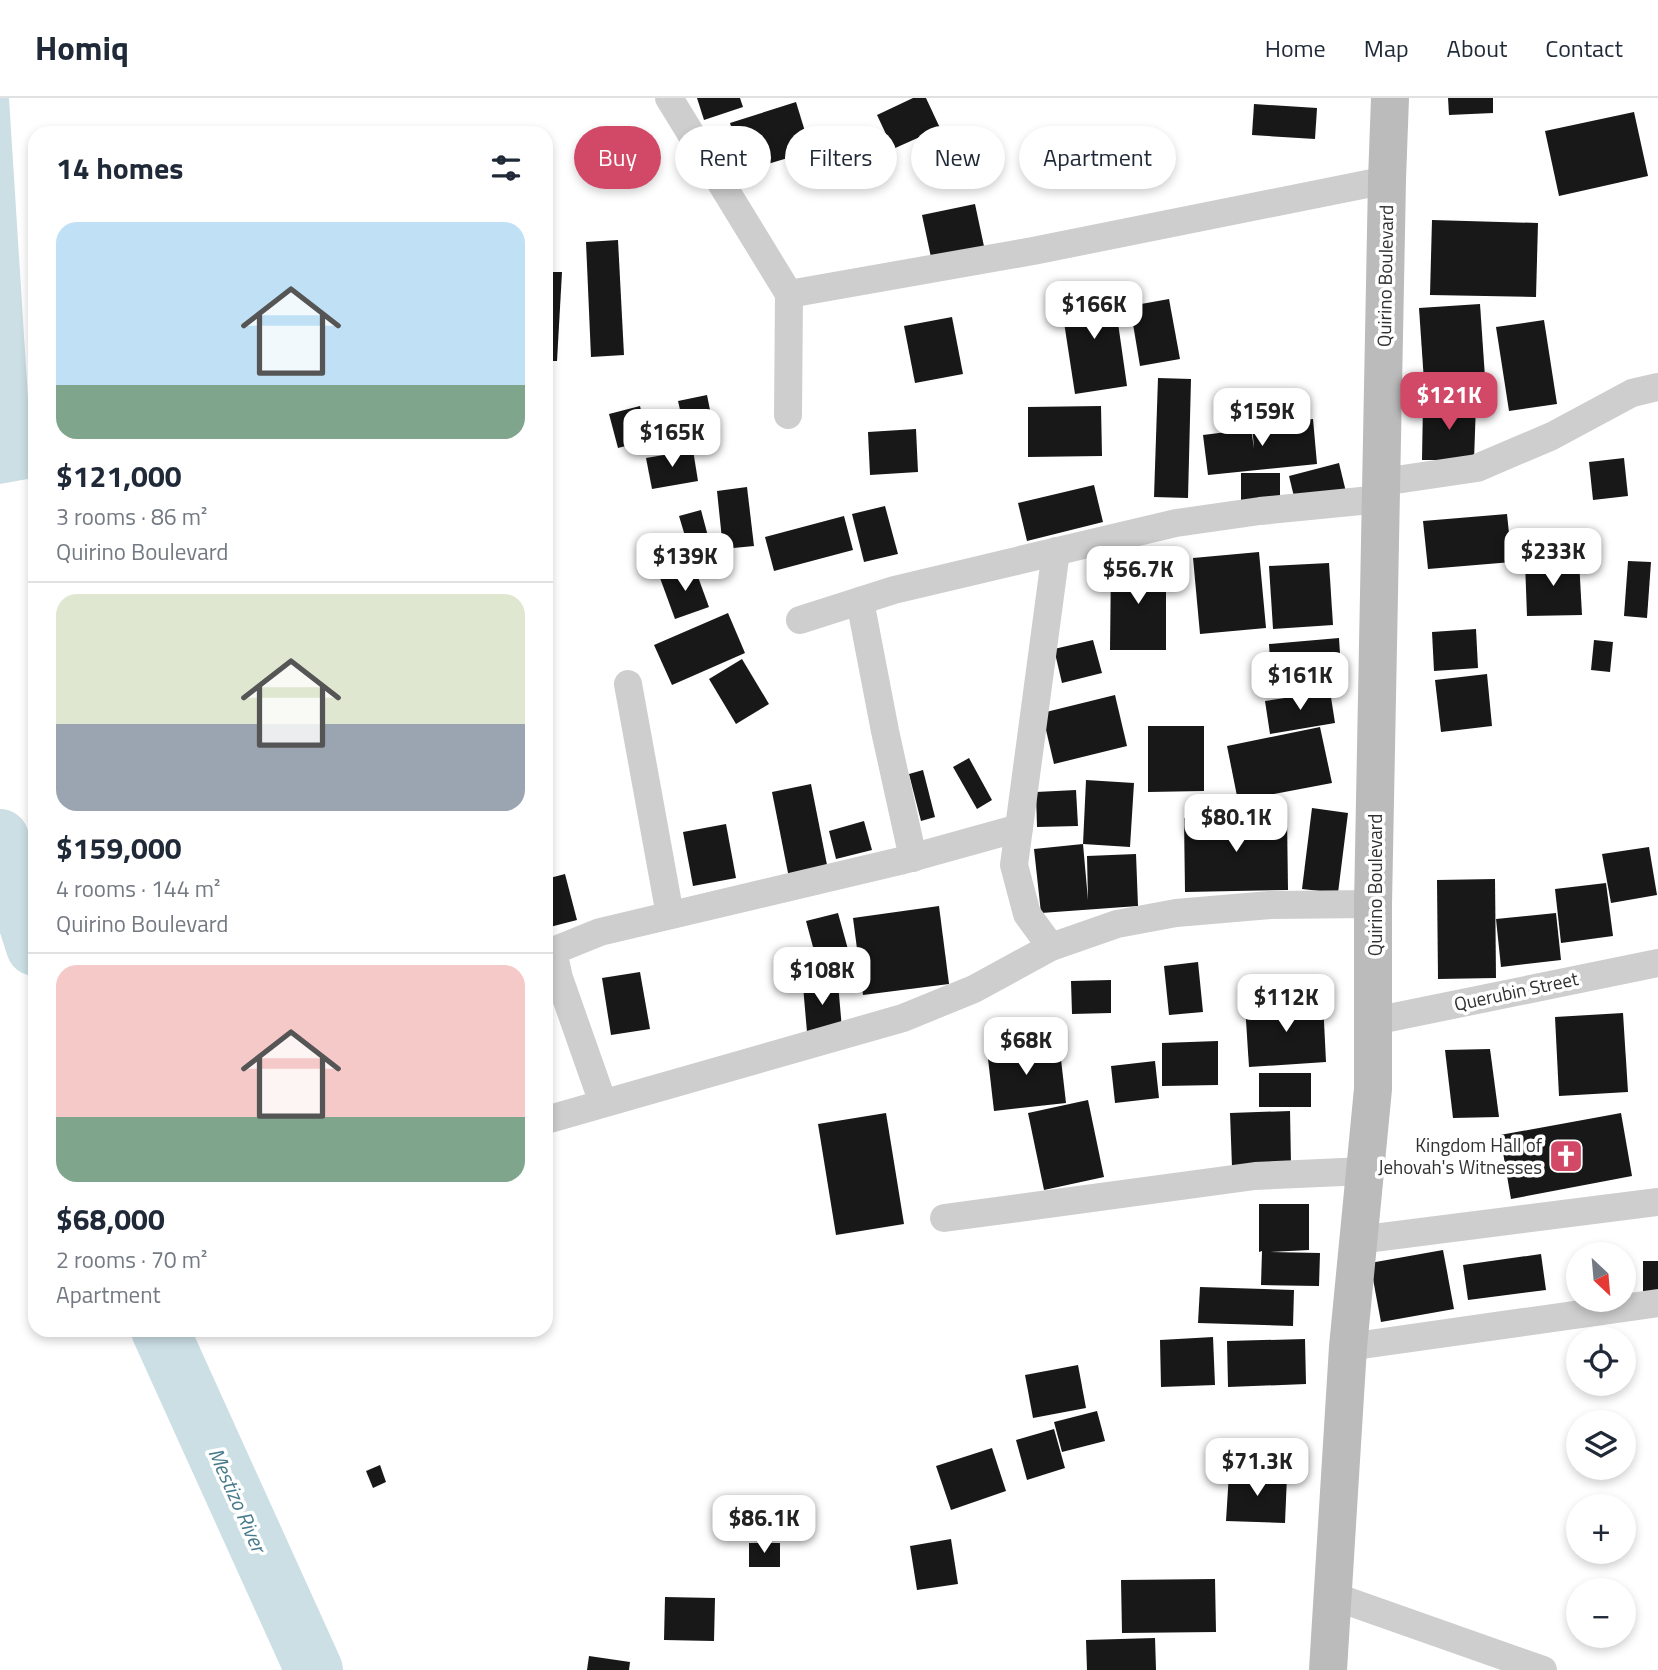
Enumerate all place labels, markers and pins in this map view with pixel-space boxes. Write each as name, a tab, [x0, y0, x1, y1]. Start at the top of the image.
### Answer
pin: $166K	[1045, 282, 1143, 341]
pin: $121K	[1400, 372, 1498, 432]
pin: $159K	[1213, 388, 1311, 448]
pin: $165K	[623, 410, 721, 469]
pin: $233K	[1504, 528, 1602, 588]
pin: $139K	[636, 533, 734, 593]
pin: $56.7K	[1081, 546, 1195, 606]
pin: $161K	[1251, 652, 1349, 712]
pin: $80.1K	[1179, 794, 1293, 854]
pin: $108K	[773, 948, 871, 1007]
pin: $112K	[1237, 974, 1335, 1034]
pin: $68K	[985, 1018, 1067, 1077]
place label: Kingdom Hall of Jehovah's Witnesses	[1378, 1130, 1543, 1181]
church icon: Kingdom Hall of Jehovah's Witnesses	[1547, 1137, 1585, 1175]
pin: $71.3K	[1200, 1438, 1314, 1498]
pin: $86.1K	[707, 1496, 821, 1555]

